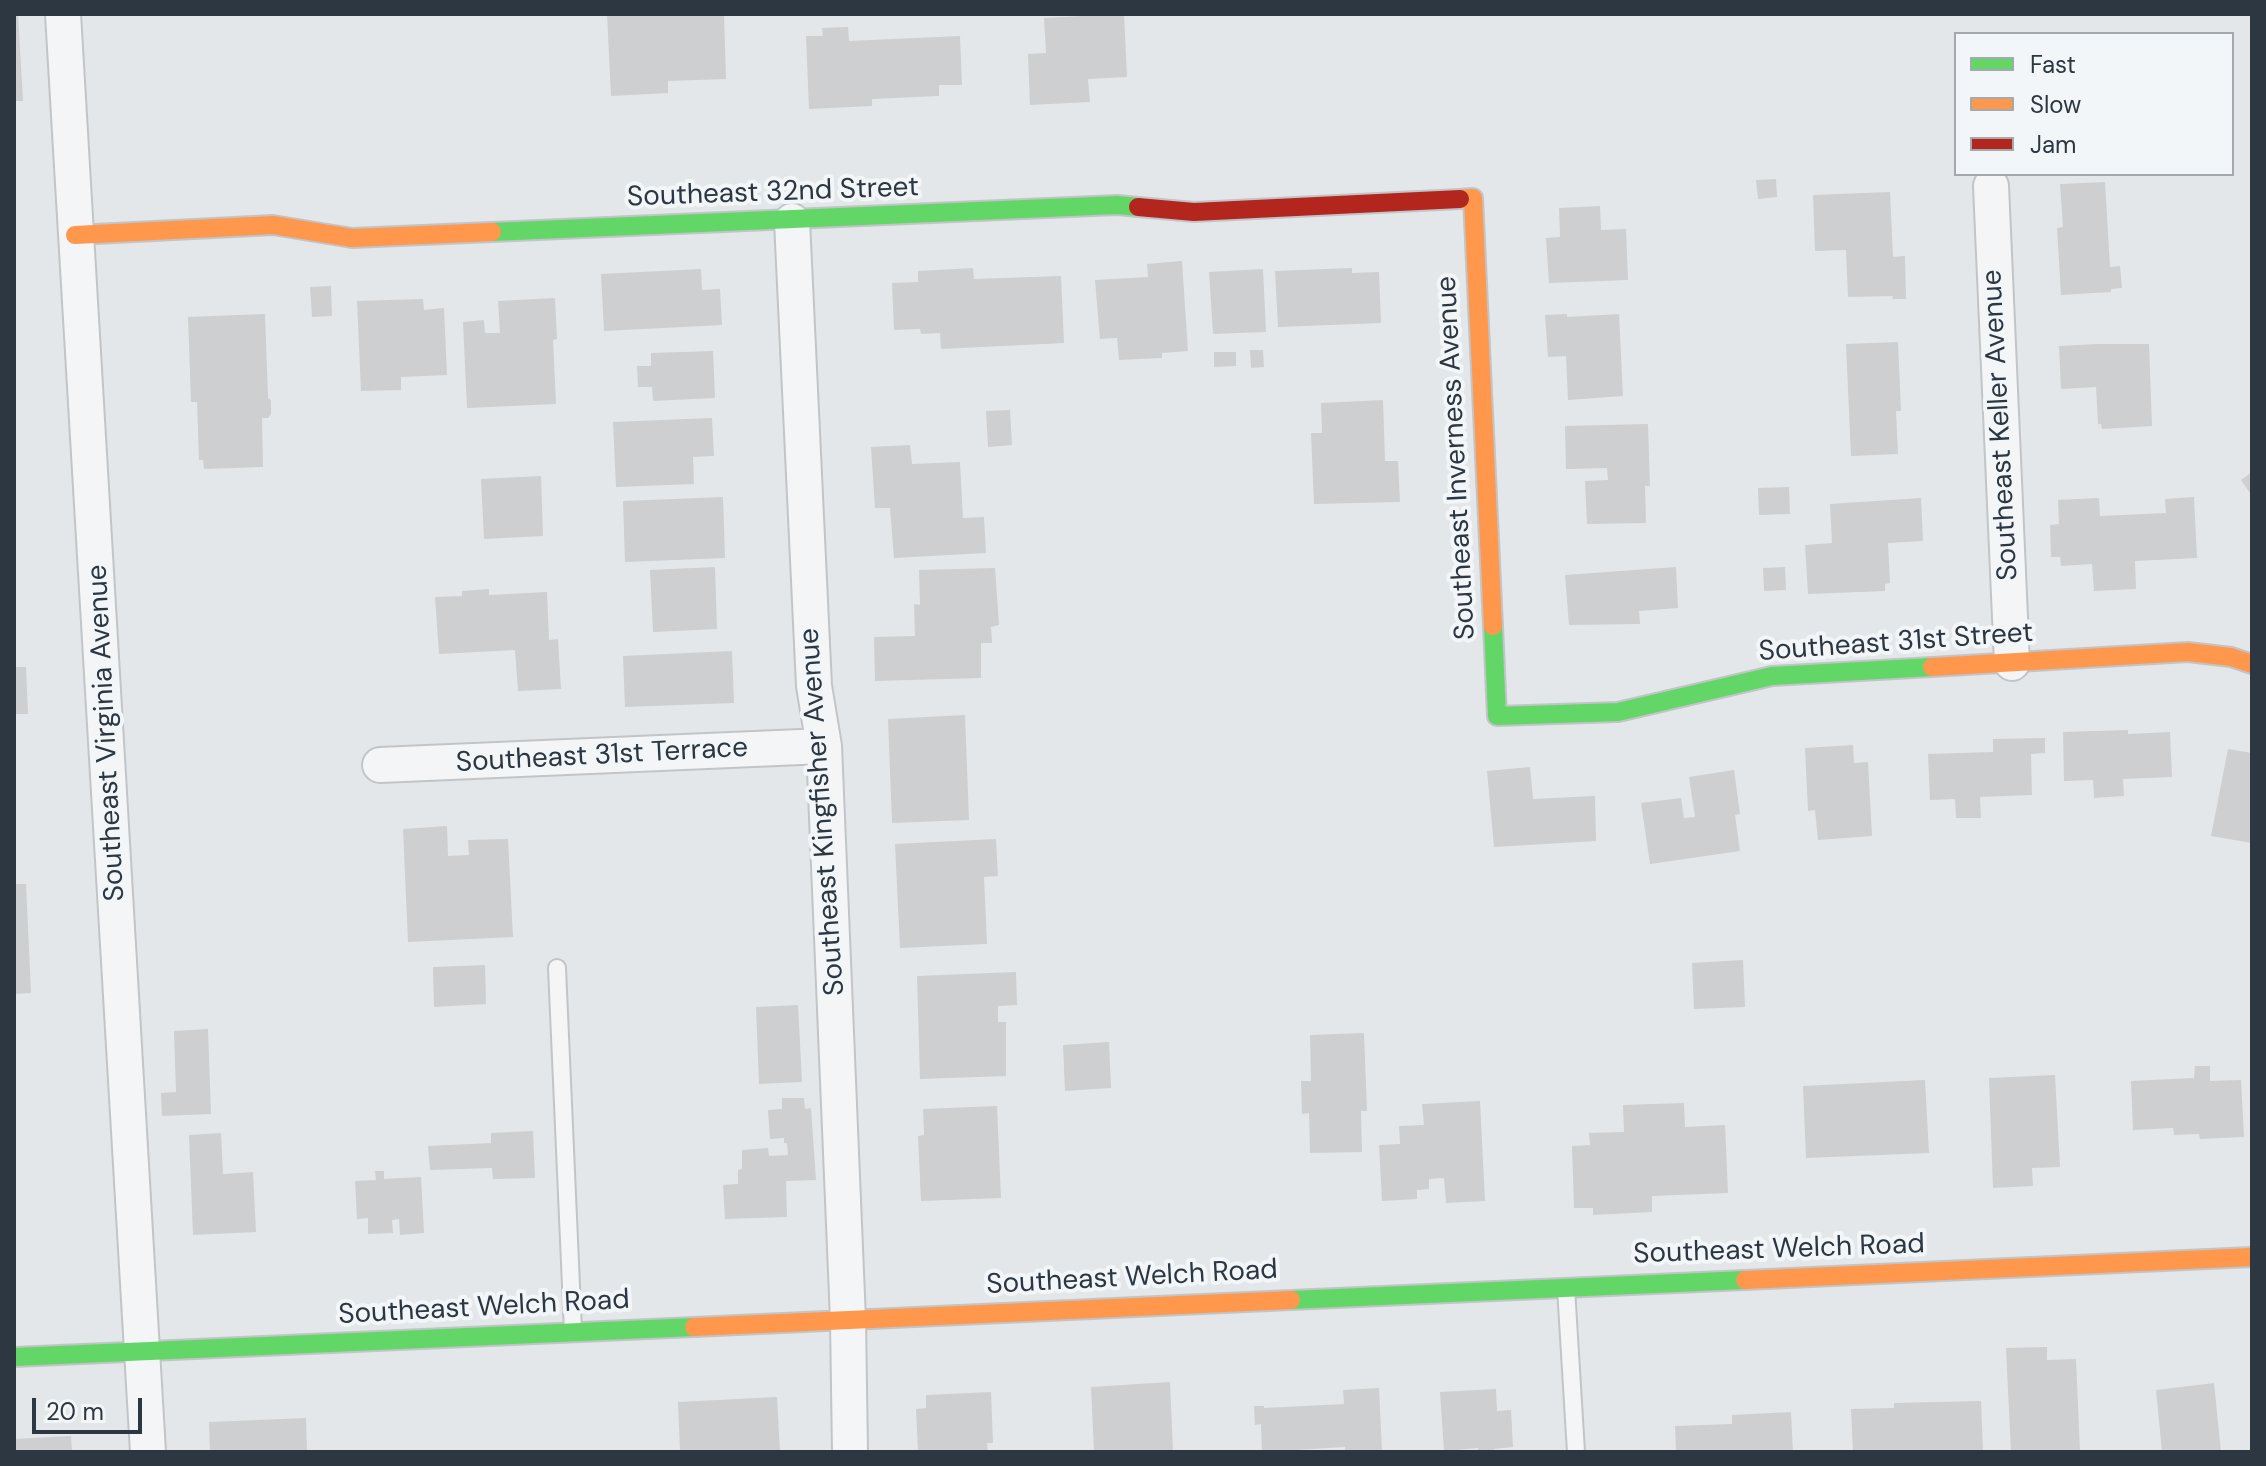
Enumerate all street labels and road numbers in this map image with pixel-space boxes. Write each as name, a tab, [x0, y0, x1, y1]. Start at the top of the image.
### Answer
street label: Southeast 32nd Street	[626, 171, 920, 215]
street label: Southeast Keller Avenue	[1976, 269, 2026, 581]
street label: Southeast Inverness Avenue	[1431, 275, 1483, 641]
street label: Southeast Virginia Avenue	[81, 564, 133, 902]
street label: Southeast 31st Street	[1758, 617, 2034, 669]
street label: Southeast Kingfisher Avenue	[793, 627, 853, 997]
street label: Southeast 31st Terrace	[455, 732, 749, 780]
street label: Southeast Welch Road	[1633, 1228, 1925, 1272]
street label: Southeast Welch Road	[986, 1254, 1278, 1302]
street label: Southeast Welch Road	[338, 1284, 630, 1332]

